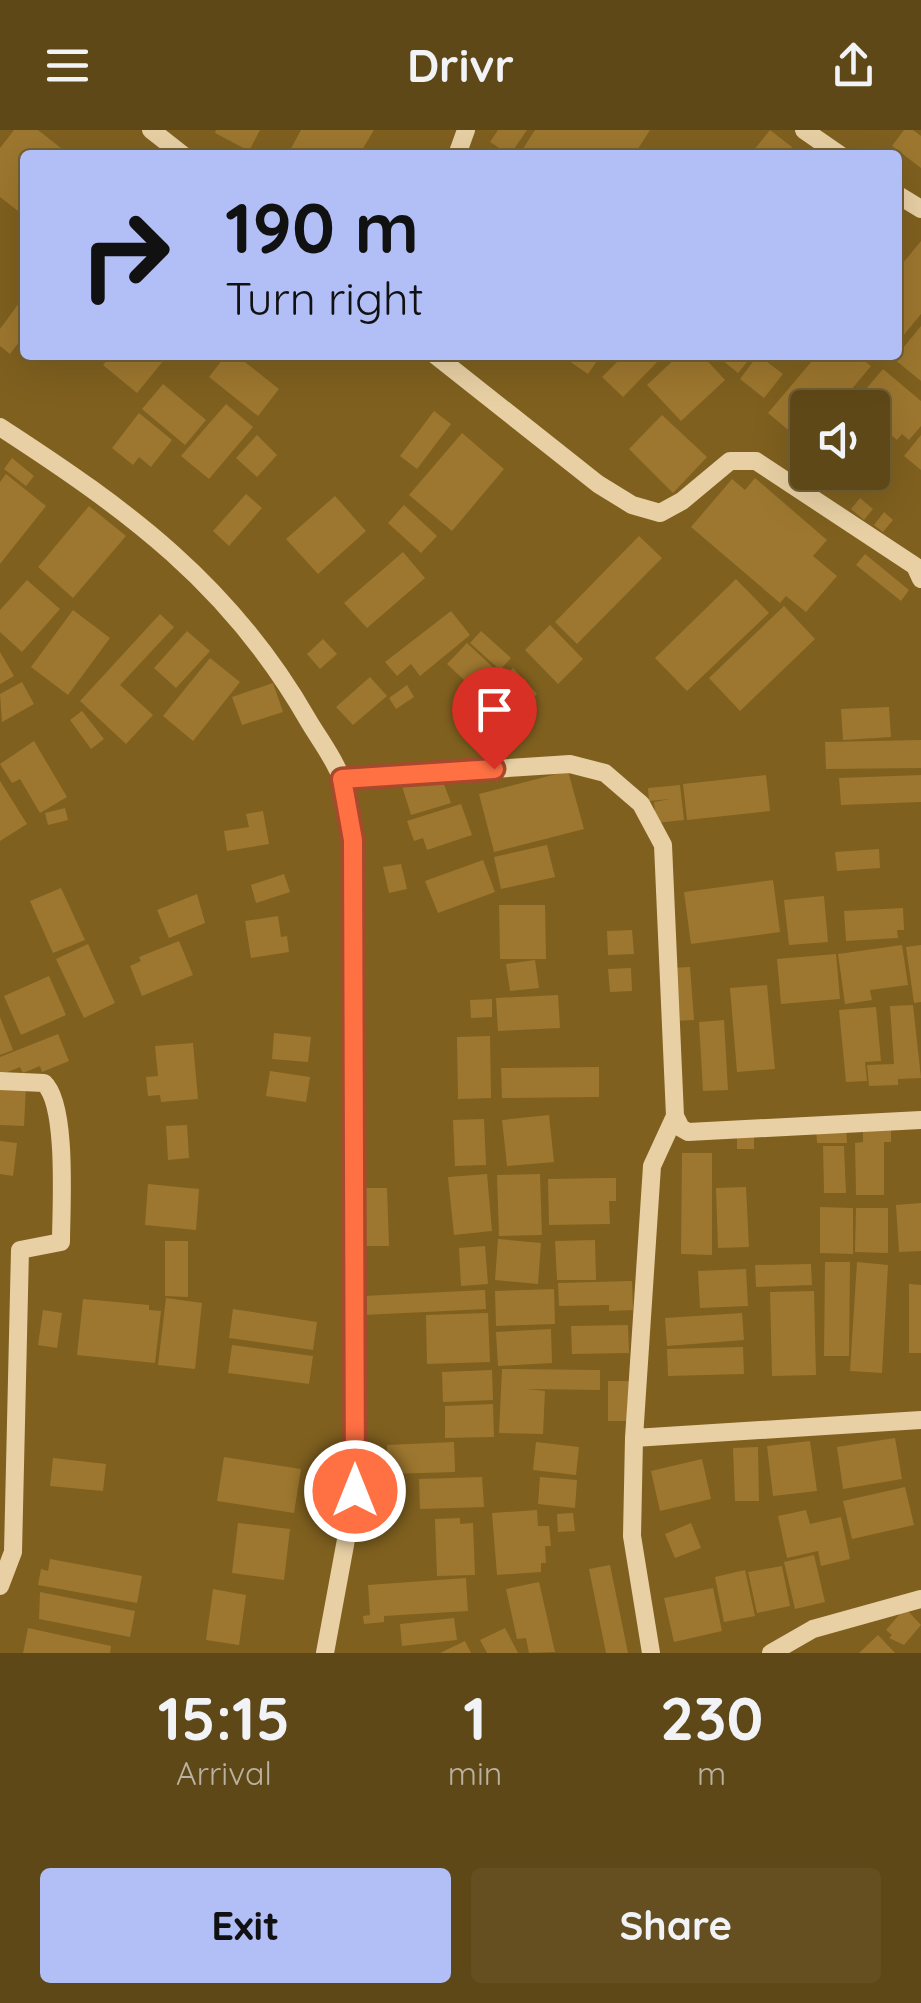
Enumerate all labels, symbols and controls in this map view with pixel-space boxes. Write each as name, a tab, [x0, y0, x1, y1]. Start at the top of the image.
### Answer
text: Drivr	[407, 37, 514, 93]
icon: menu	[40, 38, 95, 93]
icon: share	[826, 38, 881, 93]
text: 190 m	[225, 183, 419, 271]
icon: right	[60, 190, 190, 320]
text: Turn right	[225, 270, 424, 326]
map controls	[790, 390, 890, 490]
button: sound	[790, 390, 890, 490]
pin	[452, 667, 537, 770]
icon: arrive	[467, 682, 522, 737]
position arrow	[303, 1439, 407, 1543]
text: 15:15	[158, 1680, 290, 1755]
text: 1	[463, 1680, 487, 1755]
text: 230	[660, 1680, 763, 1755]
text: Arrival	[176, 1753, 272, 1793]
text: min	[448, 1753, 502, 1793]
text: m	[697, 1753, 726, 1793]
button: Exit	[40, 1868, 451, 1983]
button: Share	[471, 1868, 881, 1983]

